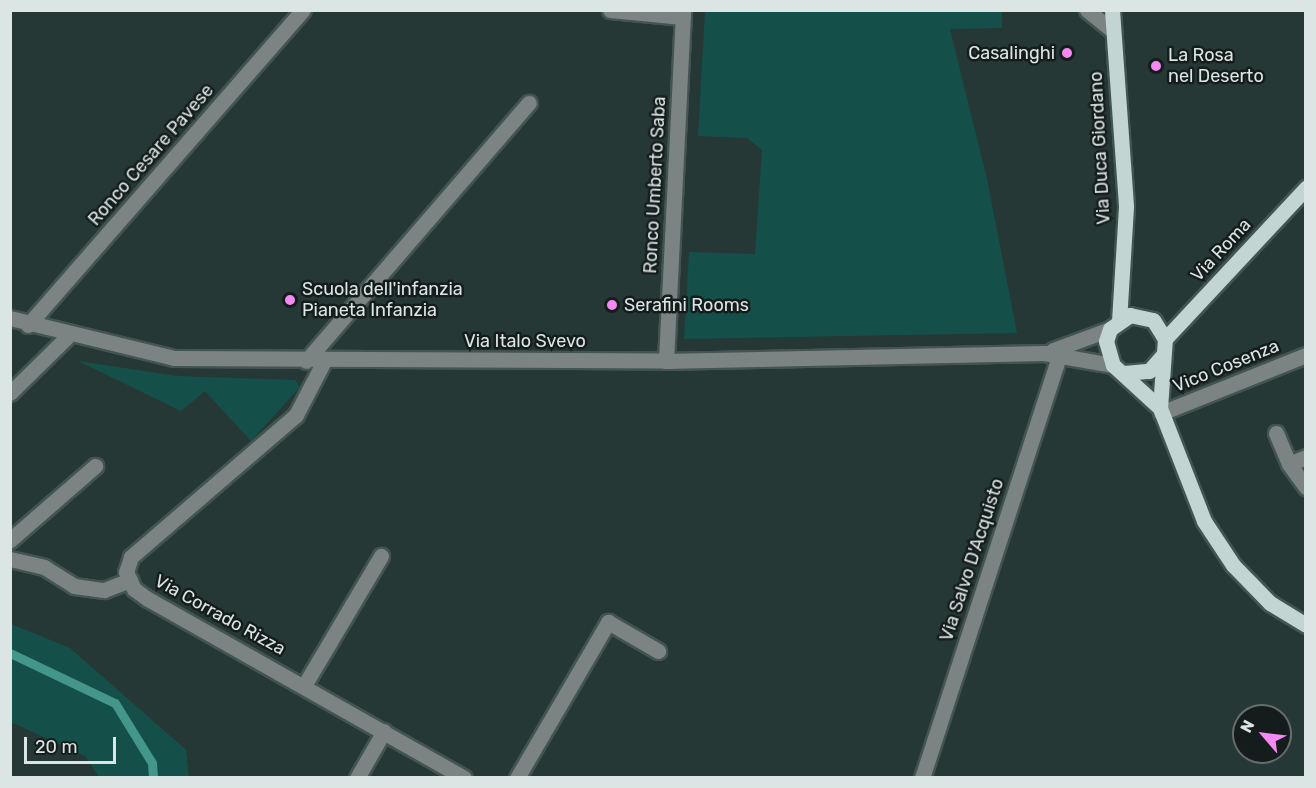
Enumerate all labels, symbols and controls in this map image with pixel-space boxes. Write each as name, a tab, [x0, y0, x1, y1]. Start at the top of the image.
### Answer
place label: Casalinghi	[968, 42, 1055, 64]
place label: La Rosa nel Deserto	[1168, 45, 1264, 88]
marker: Casalinghi	[1060, 46, 1074, 60]
marker: La Rosa nel Deserto	[1149, 59, 1163, 73]
street label: Via Duca Giordano	[1085, 71, 1115, 225]
street label: Ronco Cesare Pavese	[84, 80, 218, 230]
street label: Ronco Umberto Saba	[640, 96, 670, 274]
street label: Via Roma	[1186, 214, 1256, 286]
place label: Scuola dell'infanzia Pianeta Infanzia	[302, 279, 463, 322]
marker: Scuola dell'infanzia Pianeta Infanzia	[283, 293, 297, 307]
place label: Serafini Rooms	[624, 294, 749, 316]
marker: Serafini Rooms	[605, 298, 619, 312]
street label: Via Italo Svevo	[464, 330, 586, 352]
street label: Vico Cosenza	[1170, 335, 1282, 397]
street label: Via Salvo D'Acquisto	[935, 476, 1009, 644]
street label: Via Corrado Rizza	[151, 570, 289, 660]
north arrow	[1232, 704, 1292, 764]
text: N	[1236, 717, 1259, 736]
scale bar	[27, 725, 118, 763]
text: 20 m	[35, 736, 77, 758]

